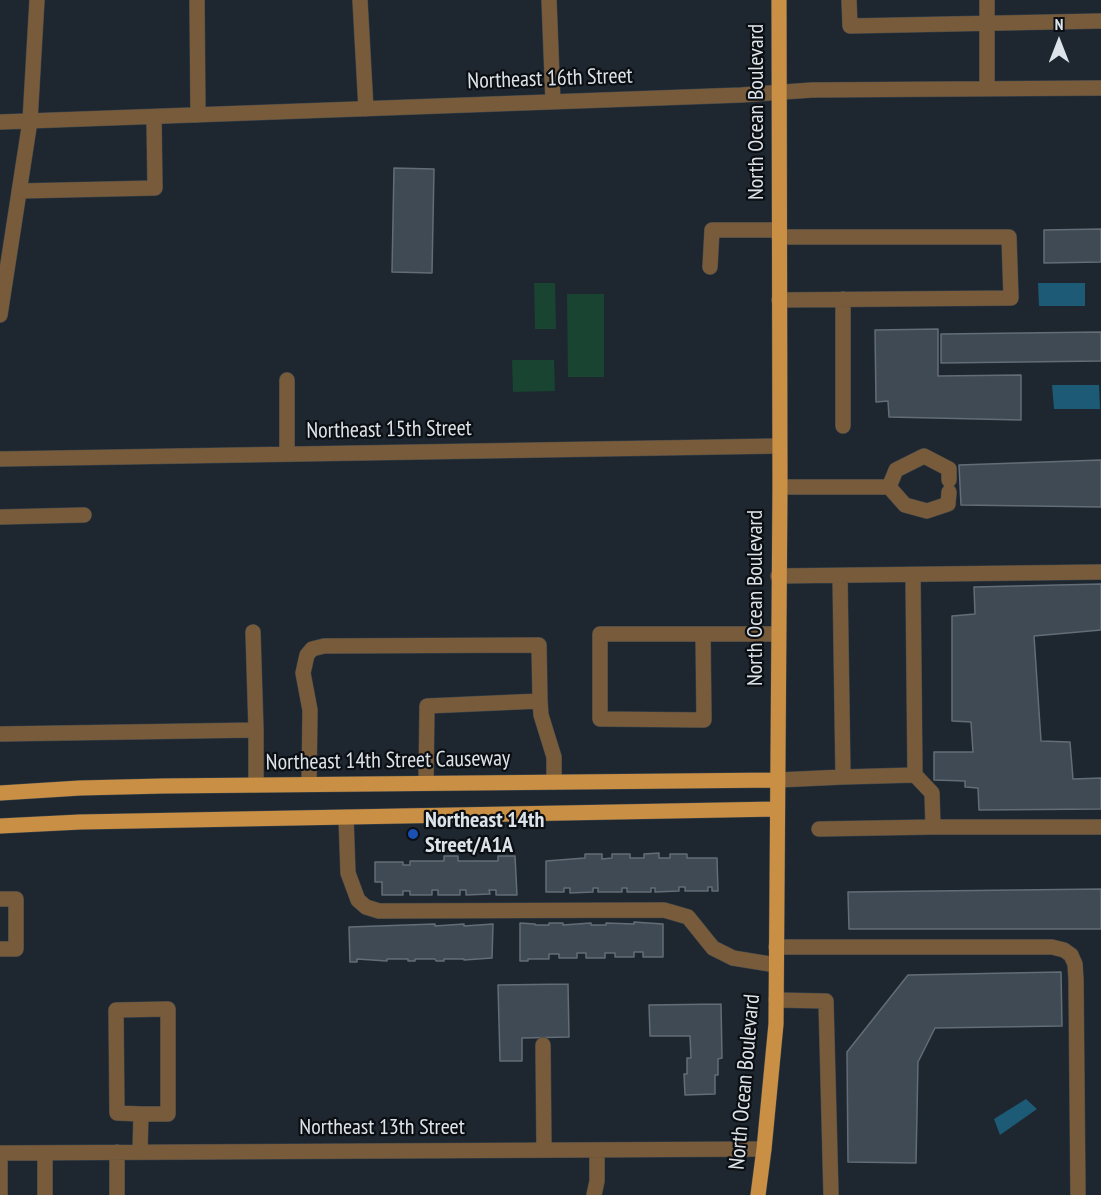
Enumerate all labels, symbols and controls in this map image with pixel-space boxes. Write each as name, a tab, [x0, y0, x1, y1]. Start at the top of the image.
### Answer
north arrow	[1029, 12, 1089, 72]
text: N	[1055, 14, 1063, 34]
street label: North Ocean Boulevard	[744, 24, 770, 200]
street label: Northeast 16th Street	[467, 63, 633, 95]
street label: Northeast 15th Street	[306, 415, 472, 445]
street label: North Ocean Boulevard	[743, 510, 769, 686]
street label: Northeast 14th Street Causeway	[265, 746, 511, 776]
place label: Northeast 14th Street/A1A	[425, 808, 544, 860]
marker: Northeast 14th Street/A1A	[406, 827, 420, 841]
street label: North Ocean Boulevard	[724, 993, 766, 1171]
street label: Northeast 13th Street	[299, 1115, 465, 1141]

